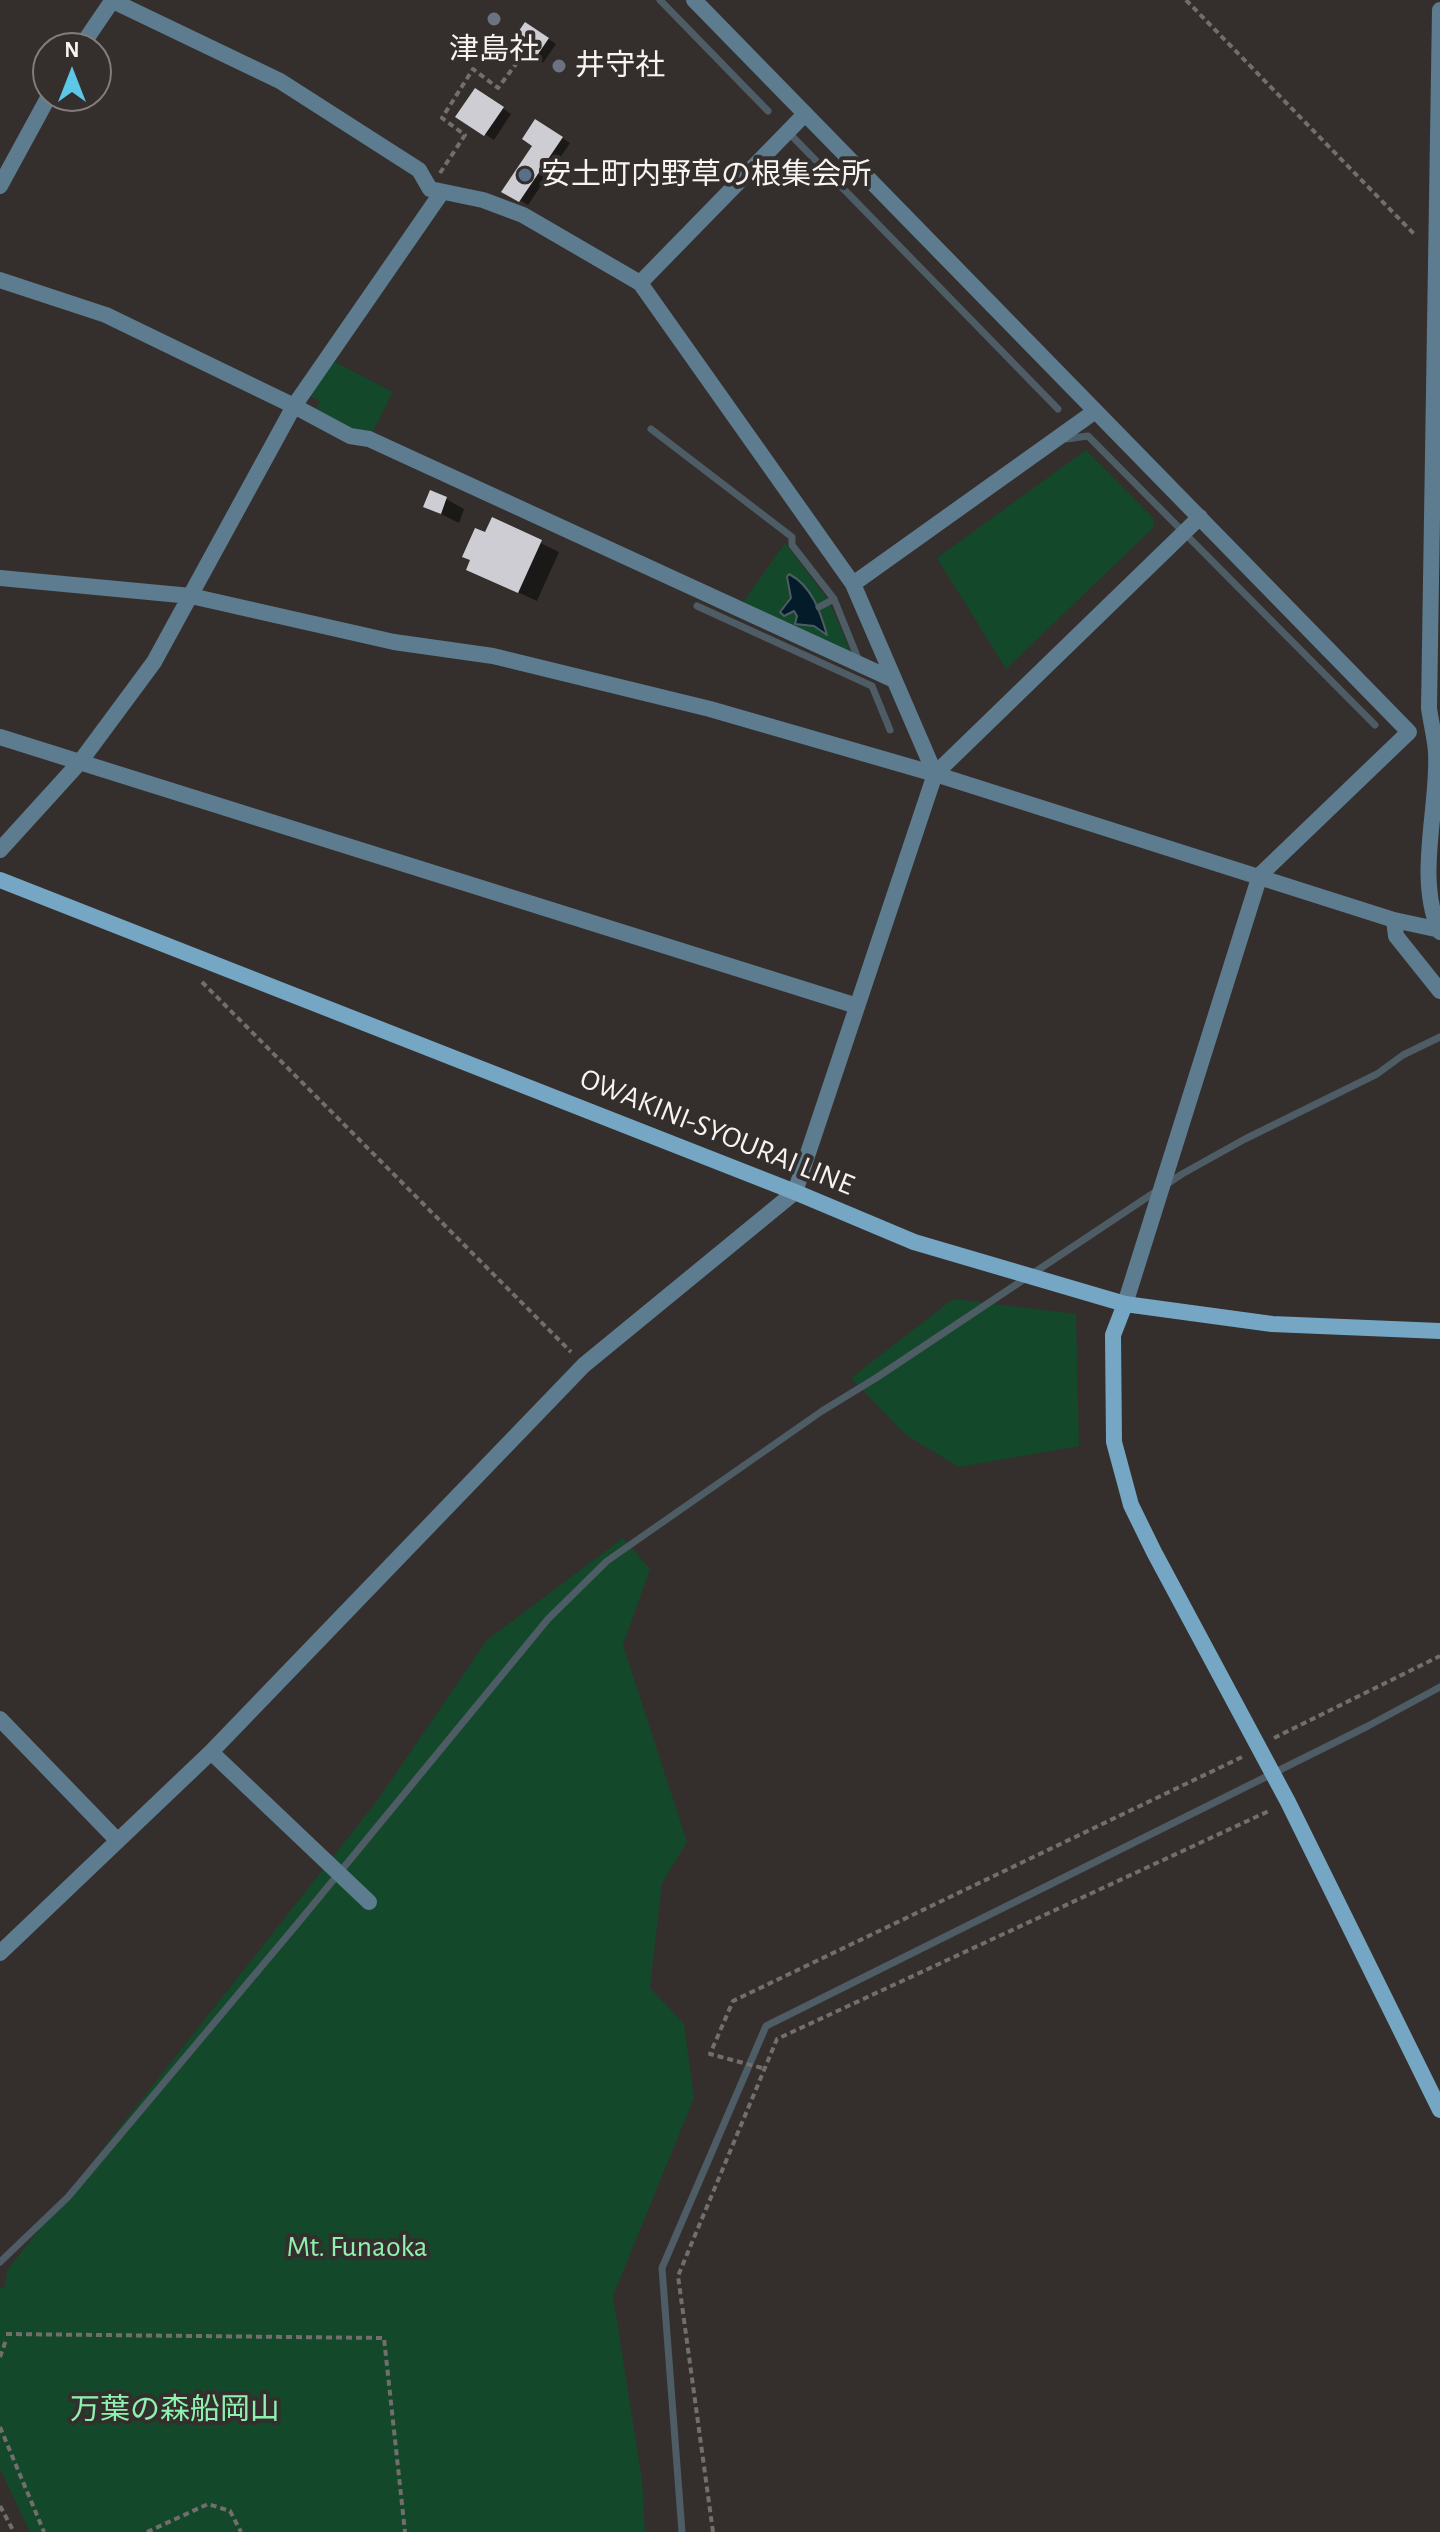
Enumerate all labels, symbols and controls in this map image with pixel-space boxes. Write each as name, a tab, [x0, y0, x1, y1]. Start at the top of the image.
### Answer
marker: 津島社	[485, 10, 503, 28]
north arrow	[32, 32, 112, 112]
place label: 津島社	[449, 32, 539, 68]
text: N	[64, 39, 80, 61]
place label: 井守社	[575, 48, 665, 84]
marker: 井守社	[550, 57, 568, 75]
place label: 安土町内野草の根集会所	[541, 157, 871, 193]
marker: 安土町内野草の根集会所	[516, 166, 534, 184]
street label: OWAKINI-SYOURAI LINE	[575, 1061, 859, 1203]
park label: Mt. Funaoka	[286, 2229, 428, 2265]
park label: 万葉の森船岡山	[70, 2392, 280, 2428]

